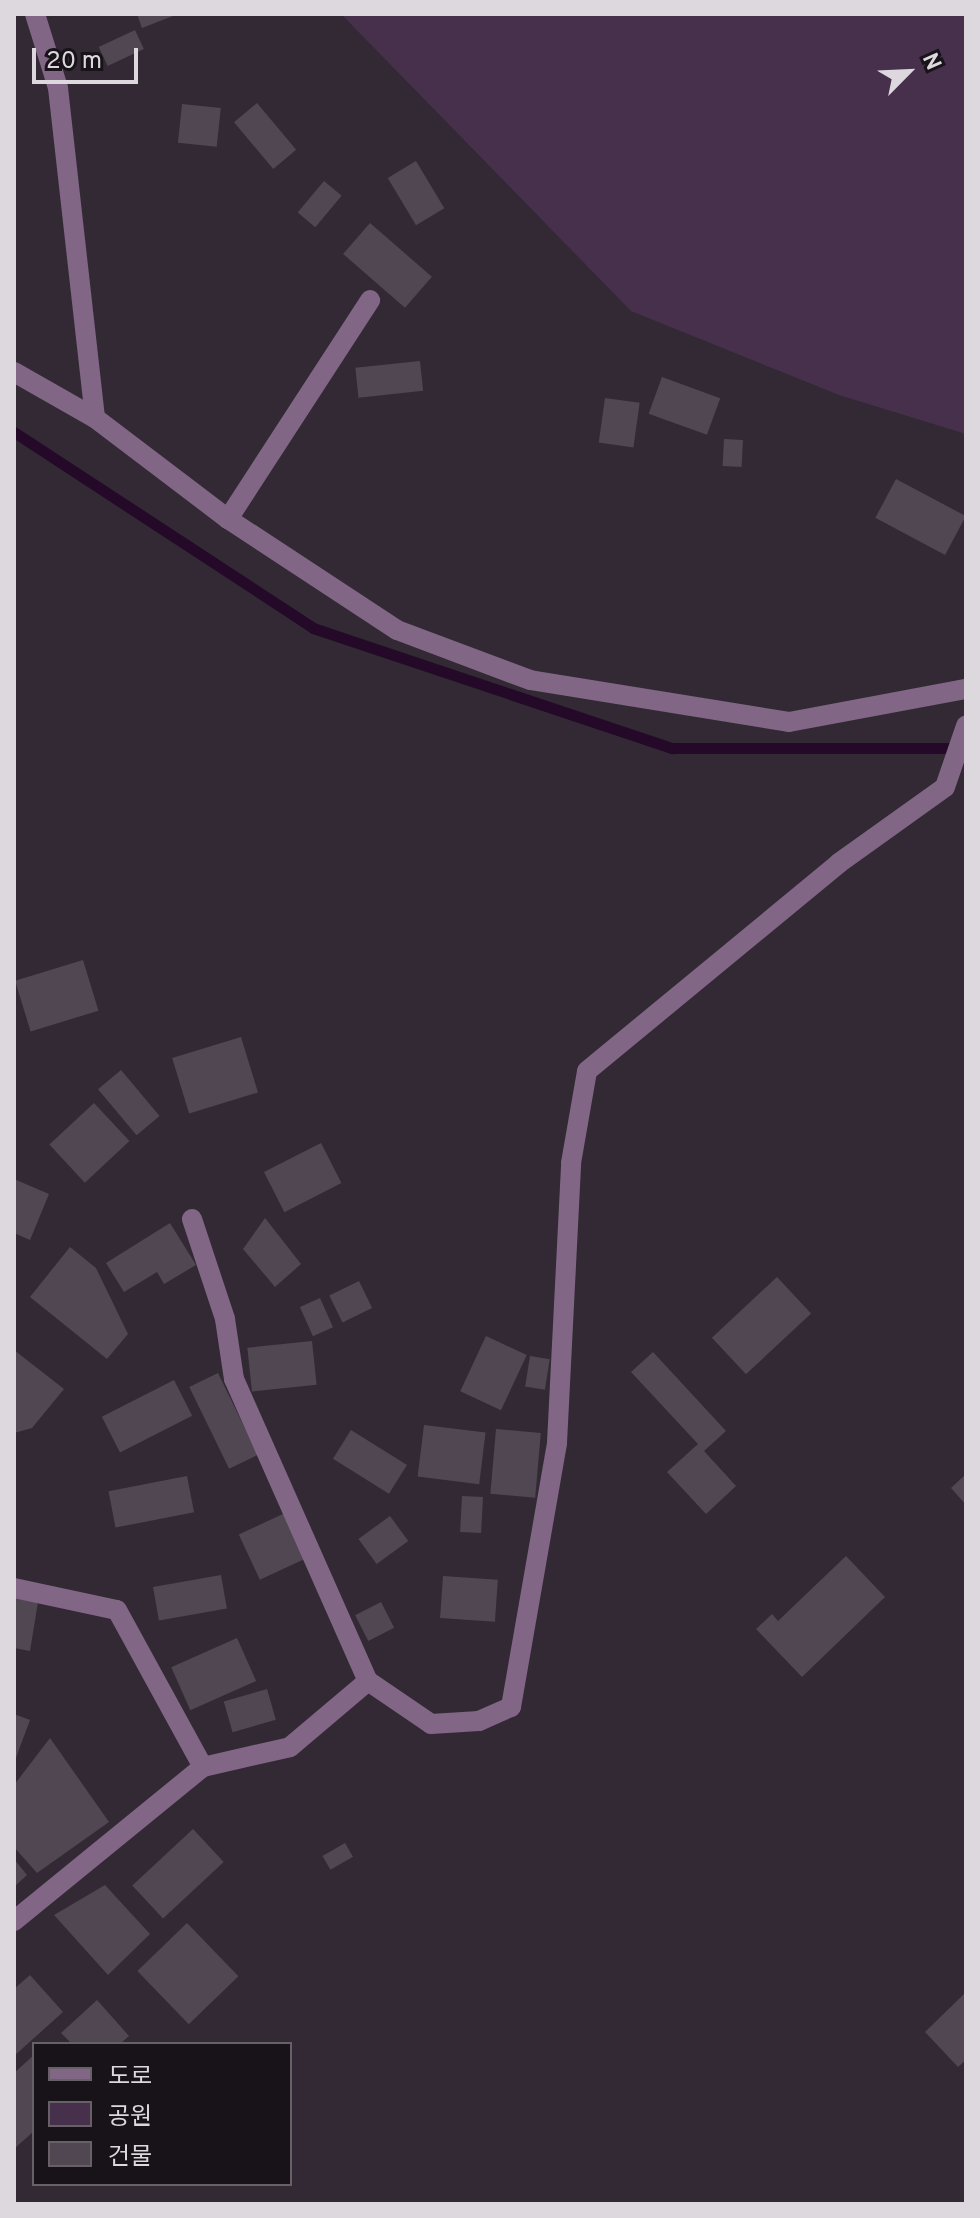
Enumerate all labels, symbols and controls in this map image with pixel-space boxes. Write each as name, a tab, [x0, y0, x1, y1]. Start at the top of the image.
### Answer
scale bar	[36, 32, 142, 82]
north arrow	[868, 32, 948, 112]
text: 20 m	[46, 47, 102, 77]
text: N	[915, 49, 946, 75]
legend	[32, 2042, 292, 2186]
text: 도로	[108, 2063, 152, 2093]
text: 공원	[108, 2103, 152, 2133]
text: 건물	[108, 2143, 152, 2173]

